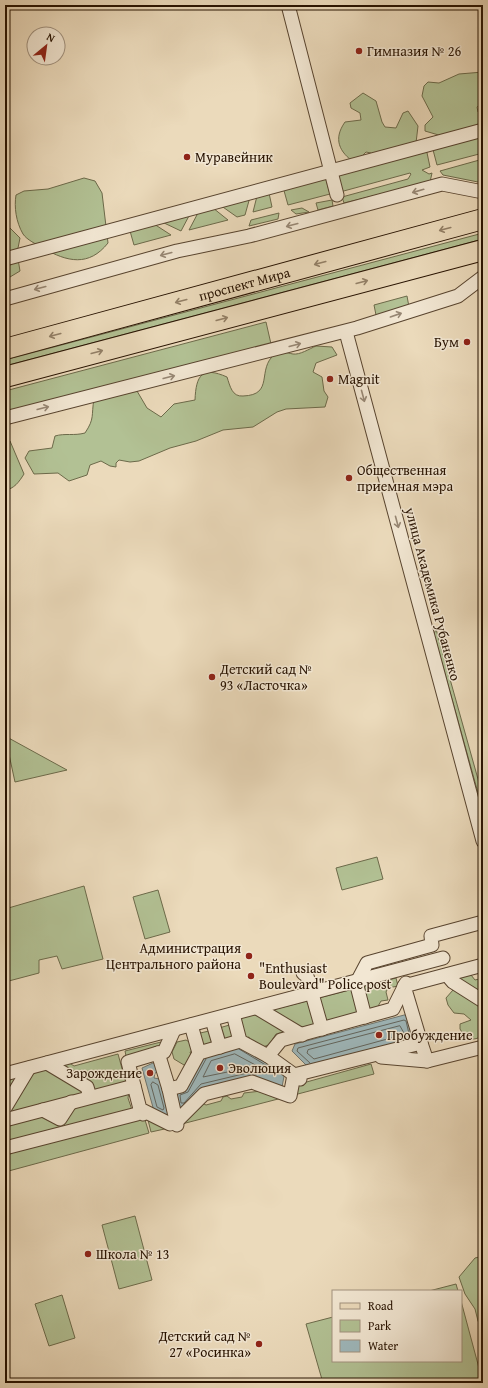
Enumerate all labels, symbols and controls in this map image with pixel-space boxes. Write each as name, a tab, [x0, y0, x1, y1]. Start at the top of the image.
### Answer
north arrow	[26, 26, 66, 66]
text: N	[44, 28, 59, 46]
place label: Гимназия № 26	[367, 41, 462, 61]
marker: Гимназия № 26	[354, 46, 364, 56]
place label: Муравейник	[195, 147, 274, 167]
marker: Муравейник	[182, 152, 192, 162]
one-way arrow	[411, 187, 424, 195]
one-way arrow	[286, 222, 299, 229]
one-way arrow	[439, 226, 452, 233]
one-way arrow	[159, 251, 172, 258]
one-way arrow	[314, 260, 327, 267]
street label: проспект Мира	[196, 262, 293, 306]
one-way arrow	[355, 278, 368, 285]
one-way arrow	[34, 285, 47, 293]
one-way arrow	[175, 298, 188, 305]
one-way arrow	[390, 311, 403, 318]
one-way arrow	[216, 315, 229, 322]
one-way arrow	[49, 332, 62, 339]
place label: Бум	[434, 332, 459, 352]
marker: Бум	[462, 337, 472, 347]
one-way arrow	[288, 341, 301, 348]
one-way arrow	[90, 348, 103, 355]
place label: Magnit	[338, 369, 380, 389]
one-way arrow	[162, 373, 175, 380]
marker: Magnit	[325, 374, 335, 384]
one-way arrow	[360, 389, 367, 402]
one-way arrow	[36, 404, 49, 412]
place label: Общественная приемная мэра	[357, 460, 453, 496]
marker: Общественная приемная мэра	[344, 473, 354, 483]
street label: улица Академика Рубаненко	[400, 504, 466, 683]
one-way arrow	[394, 515, 401, 528]
place label: Детский сад № 93 «Ласточка»	[219, 659, 312, 695]
marker: Детский сад № 93 «Ласточка»	[207, 672, 217, 682]
place label: Администрация Центрального района	[106, 938, 241, 974]
marker: Администрация Центрального района	[244, 951, 254, 961]
place label: "Enthusiast Boulevard" Police post	[259, 958, 391, 994]
marker: "Enthusiast Boulevard" Police post	[246, 971, 256, 981]
place label: Пробуждение	[387, 1025, 473, 1045]
marker: Пробуждение	[374, 1030, 384, 1040]
place label: Эволюция	[228, 1058, 291, 1078]
place label: Зарождение	[66, 1063, 142, 1083]
marker: Эволюция	[215, 1063, 225, 1073]
marker: Зарождение	[145, 1068, 155, 1078]
place label: Школа № 13	[96, 1244, 169, 1264]
marker: Школа № 13	[83, 1249, 93, 1259]
legend	[332, 1290, 462, 1362]
text: Road	[368, 1297, 394, 1314]
text: Park	[368, 1317, 392, 1334]
place label: Детский сад № 27 «Росинка»	[158, 1326, 251, 1362]
text: Water	[368, 1337, 398, 1354]
marker: Детский сад № 27 «Росинка»	[254, 1339, 264, 1349]

